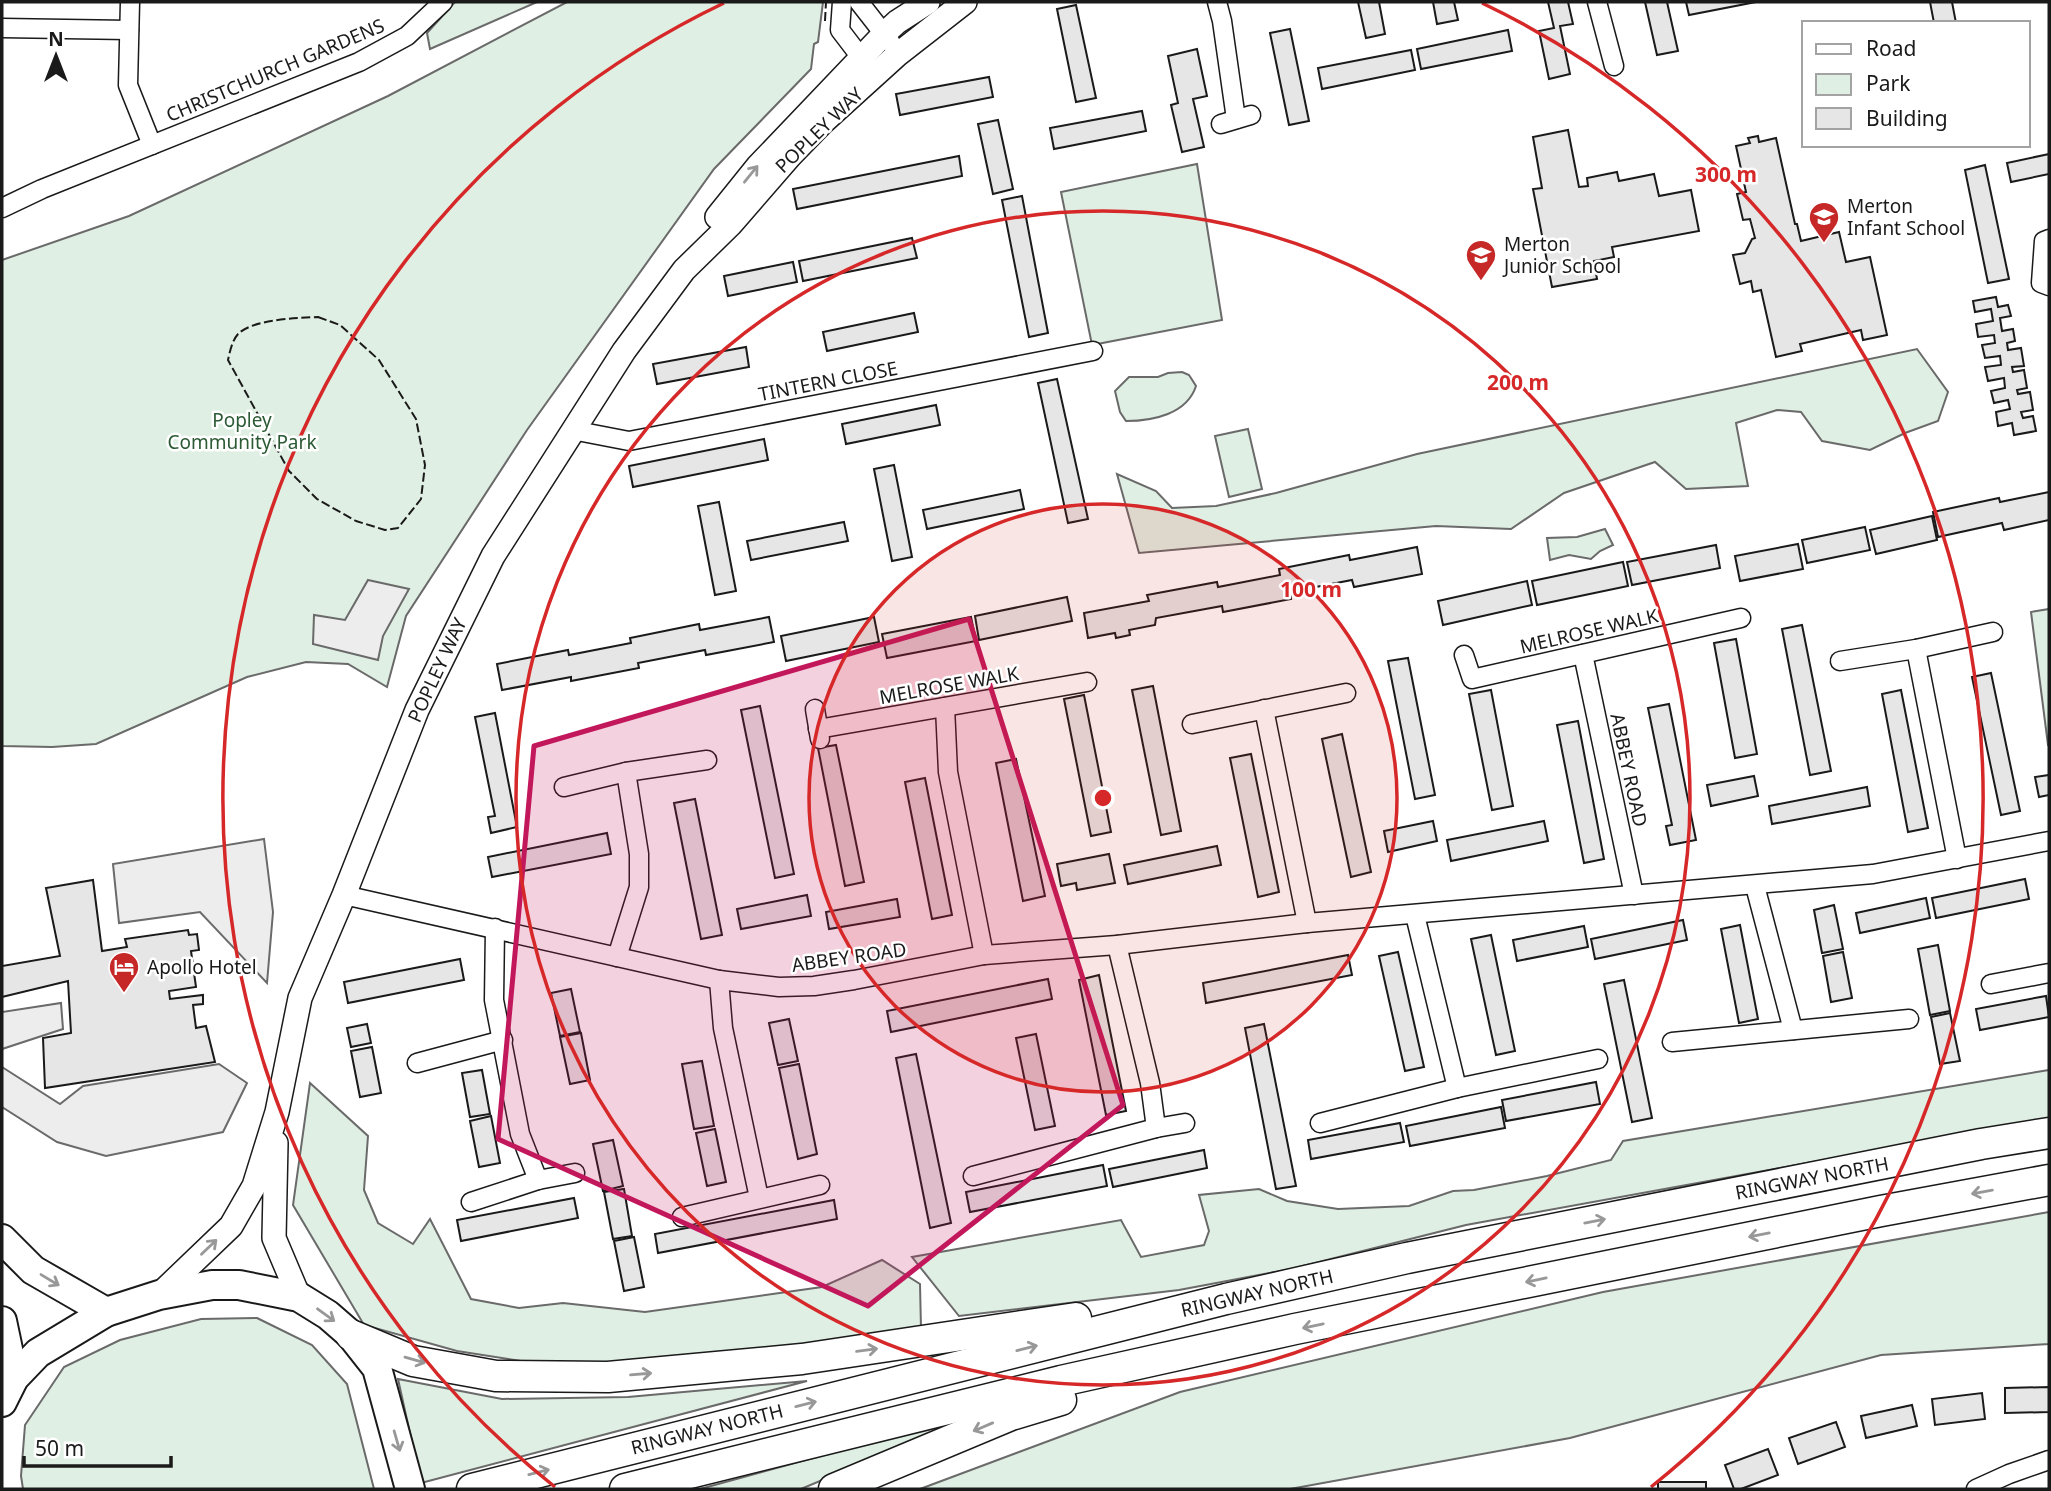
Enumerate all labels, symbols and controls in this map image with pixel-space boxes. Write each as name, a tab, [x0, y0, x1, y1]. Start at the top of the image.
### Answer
street label: CHRISTCHURCH GARDENS	[162, 12, 388, 128]
north arrow	[21, 21, 91, 91]
legend	[1802, 21, 2030, 147]
text: N	[48, 26, 64, 52]
text: Road	[1866, 34, 1916, 62]
text: Park	[1866, 69, 1911, 97]
street label: POPLEY WAY	[769, 81, 869, 179]
text: Building	[1866, 104, 1948, 132]
text: 300 m	[1695, 160, 1757, 188]
one-way arrow	[744, 166, 759, 184]
place label: Merton Infant School	[1847, 193, 1965, 241]
school or university icon: Merton Infant School	[1807, 200, 1841, 244]
place label: Merton Junior School	[1502, 231, 1621, 279]
school or university icon: Merton Junior School	[1464, 238, 1498, 282]
street label: TINTERN CLOSE	[756, 355, 900, 407]
text: 200 m	[1487, 368, 1549, 396]
park label: Popley Community Park	[167, 407, 317, 455]
text: 100 m	[1280, 575, 1342, 603]
street label: MELROSE WALK	[1517, 602, 1661, 660]
street label: POPLEY WAY	[401, 613, 473, 727]
street label: MELROSE WALK	[877, 660, 1021, 710]
street label: ABBEY ROAD	[1604, 711, 1654, 829]
centre of rings	[1091, 786, 1115, 810]
street label: ABBEY ROAD	[790, 936, 908, 978]
hotel icon: Apollo Hotel	[107, 950, 141, 994]
place label: Apollo Hotel	[147, 954, 257, 980]
street label: RINGWAY NORTH	[1733, 1150, 1891, 1206]
one-way arrow	[1971, 1186, 1994, 1200]
one-way arrow	[1583, 1214, 1606, 1228]
one-way arrow	[1748, 1229, 1771, 1242]
one-way arrow	[200, 1239, 217, 1256]
street label: RINGWAY NORTH	[1178, 1263, 1336, 1323]
one-way arrow	[1525, 1273, 1548, 1287]
one-way arrow	[39, 1274, 59, 1288]
one-way arrow	[316, 1308, 335, 1322]
one-way arrow	[1302, 1319, 1325, 1333]
one-way arrow	[1015, 1341, 1038, 1354]
one-way arrow	[855, 1343, 878, 1356]
one-way arrow	[403, 1354, 425, 1367]
one-way arrow	[629, 1367, 651, 1380]
one-way arrow	[795, 1397, 817, 1410]
street label: RINGWAY NORTH	[628, 1398, 786, 1460]
one-way arrow	[973, 1421, 995, 1434]
scale bar	[24, 1424, 172, 1468]
one-way arrow	[391, 1429, 404, 1452]
text: 50 m	[35, 1434, 84, 1462]
one-way arrow	[527, 1465, 549, 1478]

